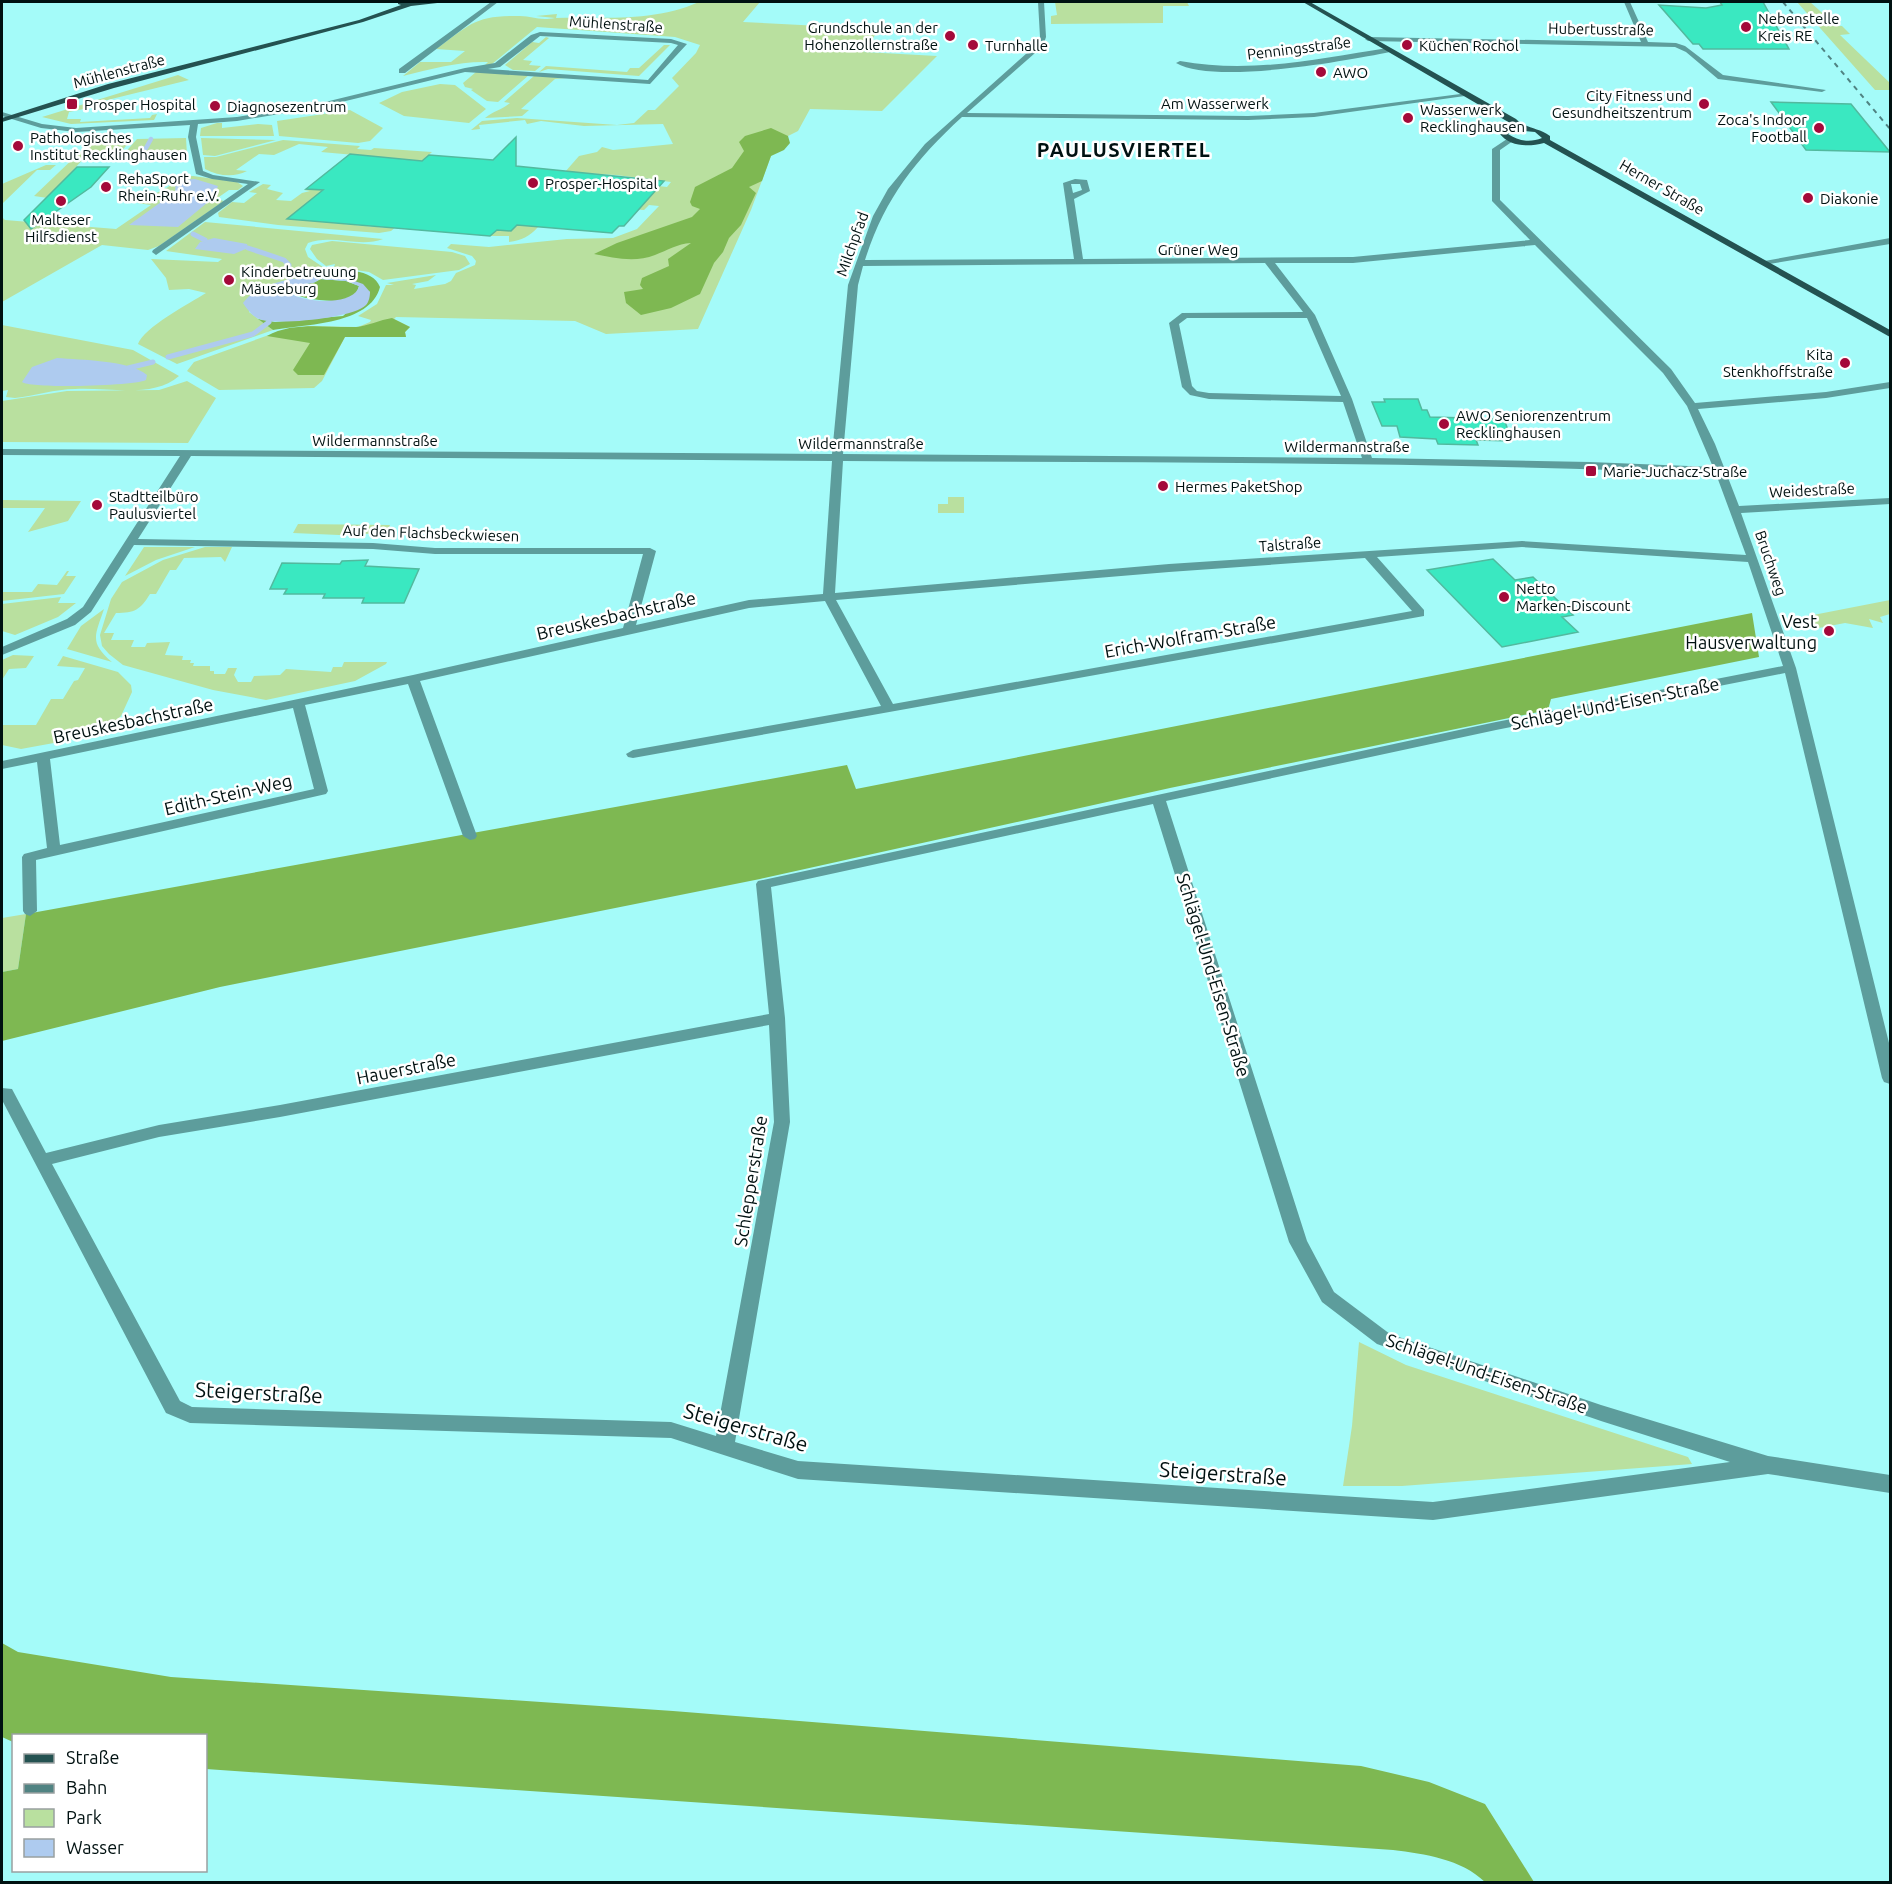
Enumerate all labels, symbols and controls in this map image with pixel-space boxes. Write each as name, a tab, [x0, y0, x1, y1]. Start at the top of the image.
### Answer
place label: Nebenstelle Kreis RE	[1758, 10, 1839, 44]
street label: Mühlenstraße	[568, 12, 664, 36]
place label: Grundschule an der Hohenzollernstraße	[804, 19, 938, 53]
street label: Hubertusstraße	[1548, 20, 1654, 38]
marker: Nebenstelle Kreis RE	[1739, 20, 1753, 34]
marker: Grundschule an der Hohenzollernstraße	[943, 29, 957, 43]
street label: Penningsstraße	[1246, 33, 1352, 63]
place label: Turnhalle	[985, 37, 1048, 54]
place label: Küchen Rochol	[1419, 37, 1519, 54]
marker: Turnhalle	[966, 38, 980, 52]
marker: Küchen Rochol	[1400, 38, 1414, 52]
street label: Mühlenstraße	[71, 51, 167, 91]
place label: AWO	[1333, 64, 1368, 81]
marker: AWO	[1314, 65, 1328, 79]
place label: City Fitness und Gesundheitszentrum	[1552, 87, 1692, 121]
street label: Am Wasserwerk	[1161, 95, 1269, 112]
place label: Prosper Hospital	[84, 96, 196, 113]
marker: Prosper Hospital	[65, 97, 79, 111]
marker: City Fitness und Gesundheitszentrum	[1697, 97, 1711, 111]
place label: Diagnosezentrum	[227, 98, 346, 115]
marker: Diagnosezentrum	[208, 99, 222, 113]
place label: Wasserwerk Recklinghausen	[1420, 101, 1525, 135]
marker: Wasserwerk Recklinghausen	[1401, 111, 1415, 125]
place label: Zoca's Indoor Football	[1717, 111, 1807, 145]
marker: Zoca's Indoor Football	[1812, 121, 1826, 135]
place label: Pathologisches Institut Recklinghausen	[30, 129, 187, 163]
district label: PAULUSVIERTEL	[1037, 138, 1211, 161]
marker: Pathologisches Institut Recklinghausen	[11, 139, 25, 153]
street label: Herner Straße	[1617, 156, 1707, 218]
place label: RehaSport Rhein-Ruhr e.V.	[118, 170, 220, 204]
place label: Prosper-Hospital	[545, 175, 657, 192]
marker: Prosper-Hospital	[526, 176, 540, 190]
marker: RehaSport Rhein-Ruhr e.V.	[99, 180, 113, 194]
place label: Diakonie	[1820, 190, 1879, 207]
marker: Diakonie	[1801, 191, 1815, 205]
marker: Malteser Hilfsdienst	[54, 194, 68, 208]
street label: Milchpfad	[833, 210, 871, 278]
place label: Malteser Hilfsdienst	[25, 211, 97, 245]
street label: Grüner Weg	[1158, 241, 1238, 258]
place label: Kinderbetreuung Mäuseburg	[241, 263, 357, 297]
marker: Kinderbetreuung Mäuseburg	[222, 273, 236, 287]
place label: Kita Stenkhoffstraße	[1723, 346, 1833, 380]
marker: Kita Stenkhoffstraße	[1838, 356, 1852, 370]
place label: AWO Seniorenzentrum Recklinghausen	[1456, 407, 1611, 441]
marker: AWO Seniorenzentrum Recklinghausen	[1437, 417, 1451, 431]
street label: Wildermannstraße	[312, 432, 438, 449]
street label: Wildermannstraße	[798, 435, 924, 452]
street label: Wildermannstraße	[1284, 438, 1410, 455]
place label: Marie-Juchacz-Straße	[1603, 463, 1747, 480]
marker: Marie-Juchacz-Straße	[1584, 464, 1598, 478]
place label: Hermes PaketShop	[1175, 478, 1303, 495]
marker: Hermes PaketShop	[1156, 479, 1170, 493]
street label: Weidestraße	[1769, 479, 1855, 501]
place label: Stadtteilbüro Paulusviertel	[109, 488, 199, 522]
marker: Stadtteilbüro Paulusviertel	[90, 498, 104, 512]
street label: Auf den Flachsbeckwiesen	[342, 521, 520, 545]
street label: Bruchweg	[1752, 528, 1790, 598]
street label: Talstraße	[1258, 533, 1322, 555]
place label: Netto Marken-Discount	[1516, 580, 1631, 614]
street label: Breuskesbachstraße	[534, 587, 698, 643]
marker: Netto Marken-Discount	[1497, 590, 1511, 604]
street label: Erich-Wolfram-Straße	[1103, 611, 1277, 661]
place label: Vest Hausverwaltung	[1685, 611, 1817, 652]
marker: Vest Hausverwaltung	[1822, 624, 1836, 638]
street label: Schlägel-Und-Eisen-Straße	[1509, 673, 1721, 733]
street label: Breuskesbachstraße	[51, 693, 215, 747]
street label: Edith-Stein-Weg	[162, 770, 294, 818]
street label: Schlägel-Und-Eisen-Straße	[1173, 871, 1255, 1079]
street label: Hauerstraße	[355, 1049, 457, 1087]
street label: Schlepperstraße	[730, 1114, 770, 1248]
street label: Schlägel-Und-Eisen-Straße	[1384, 1329, 1590, 1417]
street label: Steigerstraße	[195, 1377, 323, 1407]
street label: Steigerstraße	[681, 1398, 811, 1456]
street label: Steigerstraße	[1158, 1457, 1288, 1489]
legend	[12, 1734, 207, 1872]
text: Straße	[66, 1747, 119, 1767]
text: Bahn	[66, 1777, 107, 1797]
text: Park	[66, 1807, 102, 1827]
text: Wasser	[66, 1837, 124, 1857]

